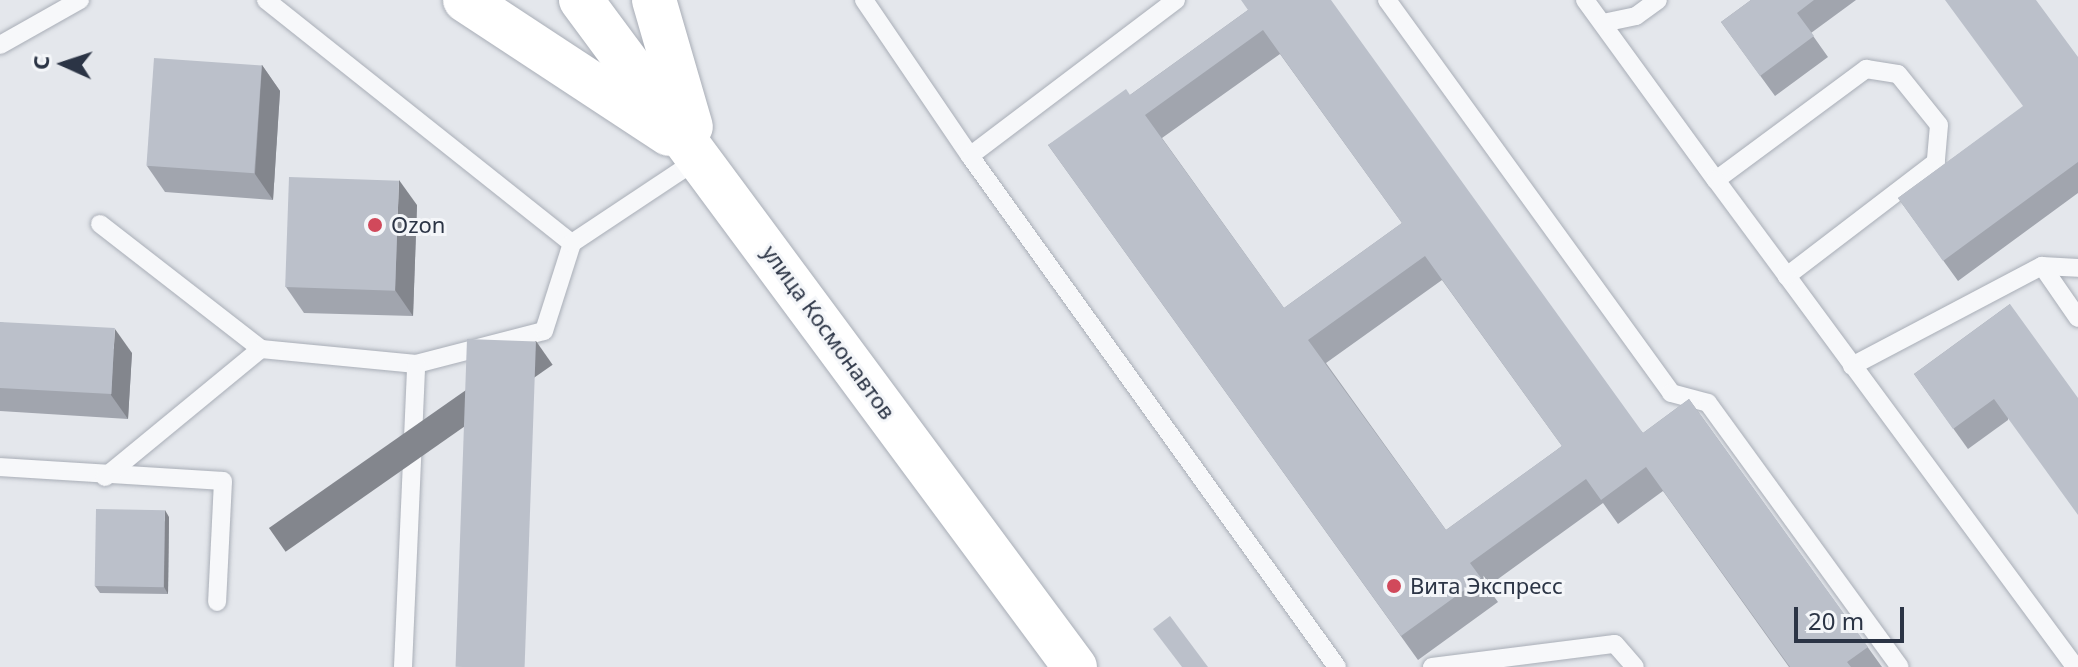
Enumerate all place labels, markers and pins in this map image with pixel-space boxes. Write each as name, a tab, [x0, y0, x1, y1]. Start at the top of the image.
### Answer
place label: Ozon	[391, 212, 445, 238]
marker: Ozon	[366, 216, 384, 234]
place label: Вита Экспресс	[1410, 573, 1563, 599]
marker: Вита Экспресс	[1385, 577, 1403, 595]

